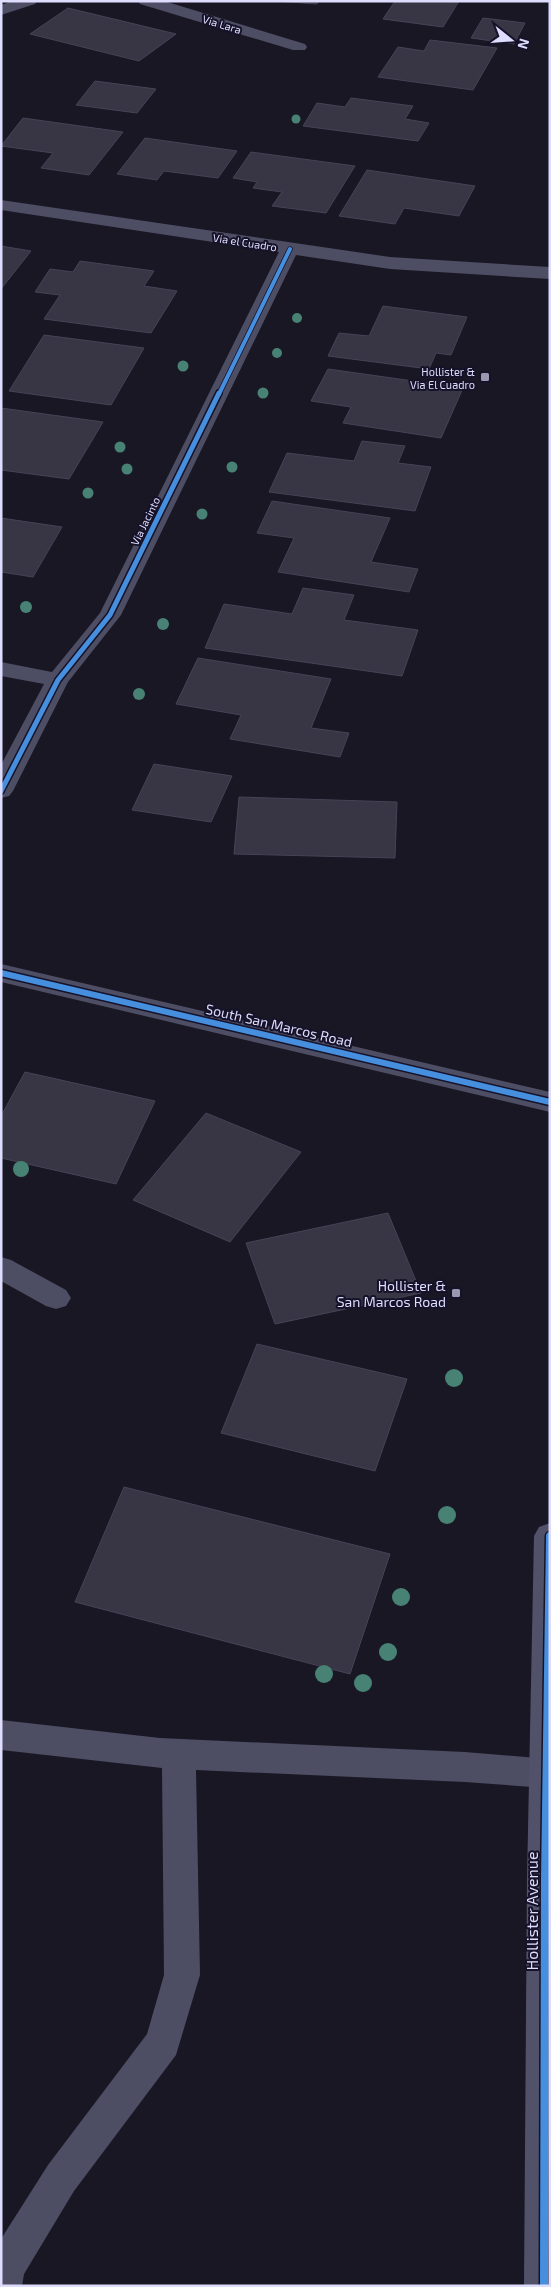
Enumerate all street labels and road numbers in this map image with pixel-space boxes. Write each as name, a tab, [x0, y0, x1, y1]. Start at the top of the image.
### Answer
street label: Via Lara	[201, 12, 243, 36]
street label: Via el Cuadro	[212, 231, 278, 253]
street label: Via Jacinto	[128, 495, 162, 547]
street label: South San Marcos Road	[204, 1000, 354, 1050]
street label: Hollister Avenue	[522, 1852, 541, 1970]

